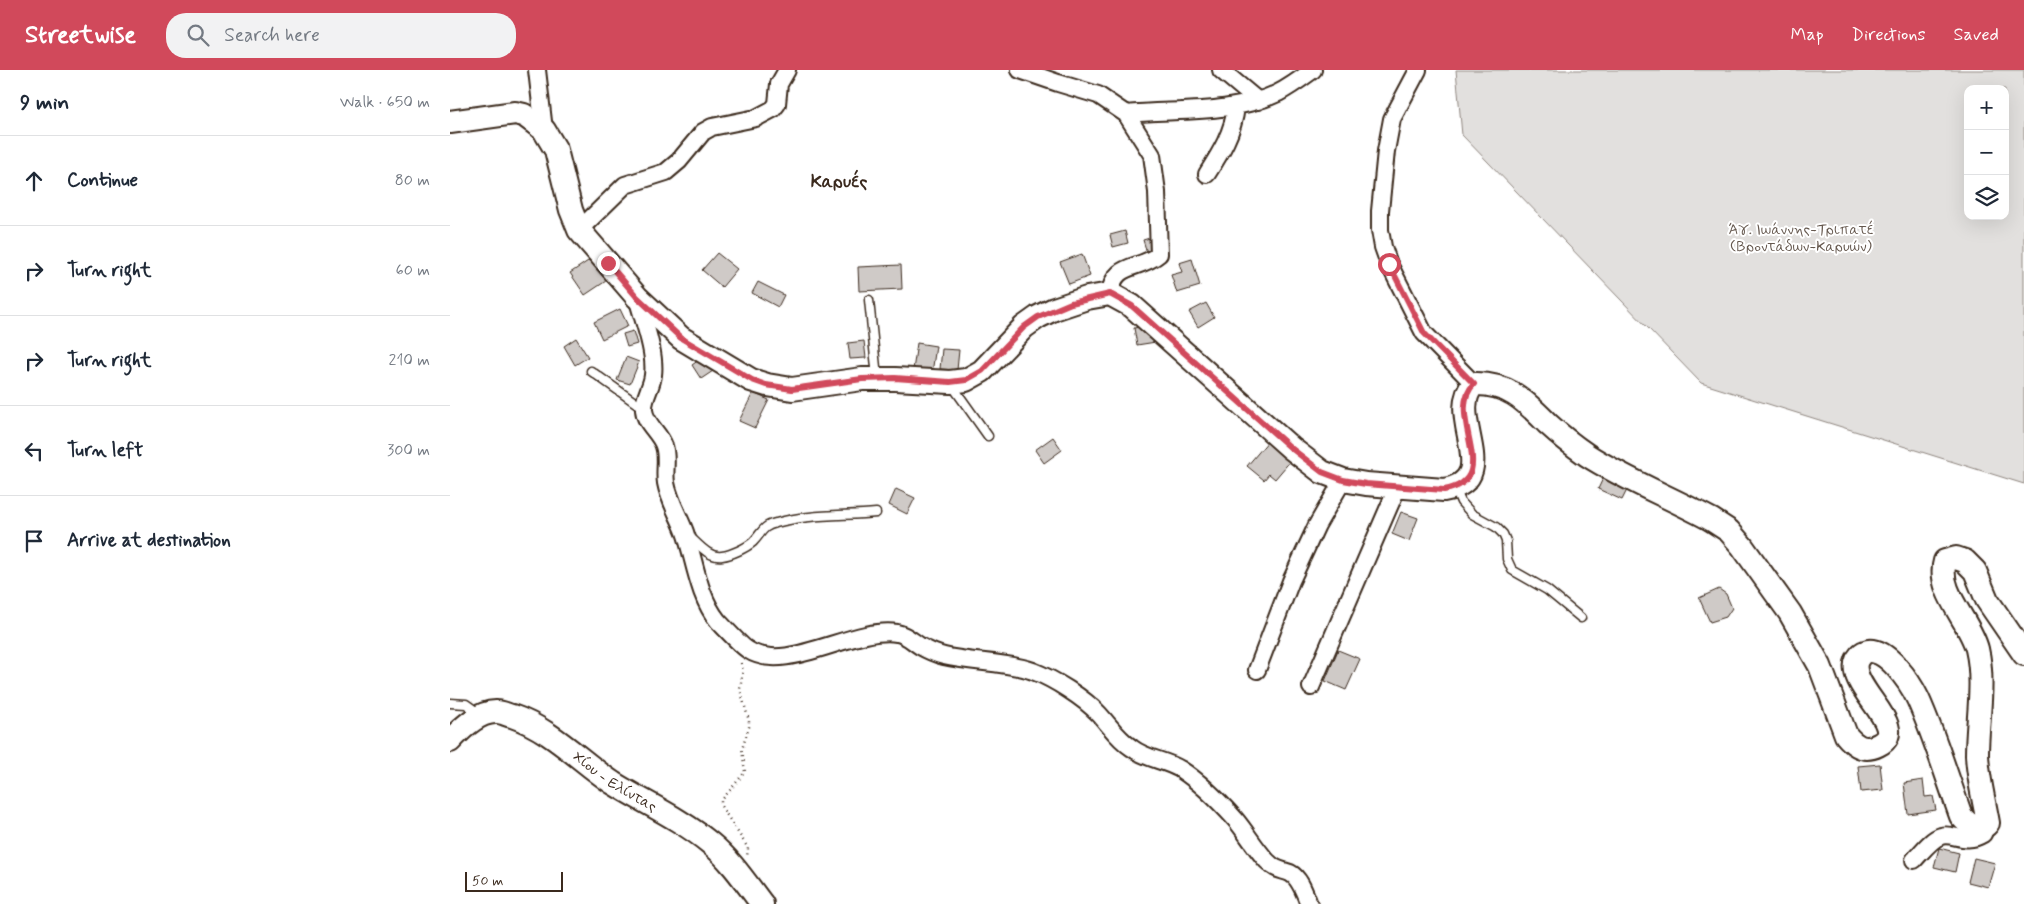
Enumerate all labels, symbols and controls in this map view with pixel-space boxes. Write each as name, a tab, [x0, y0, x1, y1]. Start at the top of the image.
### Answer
search box	[166, 13, 516, 58]
text: Streetwise	[25, 20, 136, 51]
icon: search	[184, 21, 212, 49]
text: Search here	[224, 23, 320, 48]
text: Map	[1791, 23, 1824, 47]
text: Directions	[1852, 23, 1926, 47]
text: Saved	[1954, 23, 1999, 47]
map controls	[1964, 85, 2009, 220]
button: +	[1964, 85, 2009, 130]
text: 9 min	[20, 89, 69, 117]
text: Walk · 650 m	[340, 92, 430, 113]
button: −	[1964, 130, 2009, 175]
icon: ahead	[20, 167, 48, 195]
text: Continue	[67, 168, 138, 193]
district label: Καρυές	[811, 169, 867, 194]
text: 80 m	[395, 170, 430, 191]
button: layers	[1964, 175, 2009, 220]
park label: Άγ. Ιωάννης-Τριπατέ (Βροντάδων-Καρυών)	[1728, 220, 1874, 257]
route end	[597, 252, 620, 275]
route start	[1378, 253, 1401, 276]
icon: right	[20, 257, 48, 285]
text: Turn right	[67, 258, 151, 283]
text: 60 m	[396, 260, 430, 281]
icon: right	[20, 347, 48, 375]
text: Turn right	[67, 348, 151, 373]
text: 210 m	[389, 350, 430, 371]
icon: left	[20, 437, 48, 465]
text: Turn left	[67, 438, 143, 463]
text: 300 m	[387, 440, 430, 461]
icon: arrive	[20, 527, 48, 555]
text: Arrive at destination	[67, 528, 231, 553]
street label: Χίου - Ελίντας	[568, 747, 660, 817]
scale bar	[465, 869, 562, 892]
text: 50 m	[472, 872, 503, 890]

